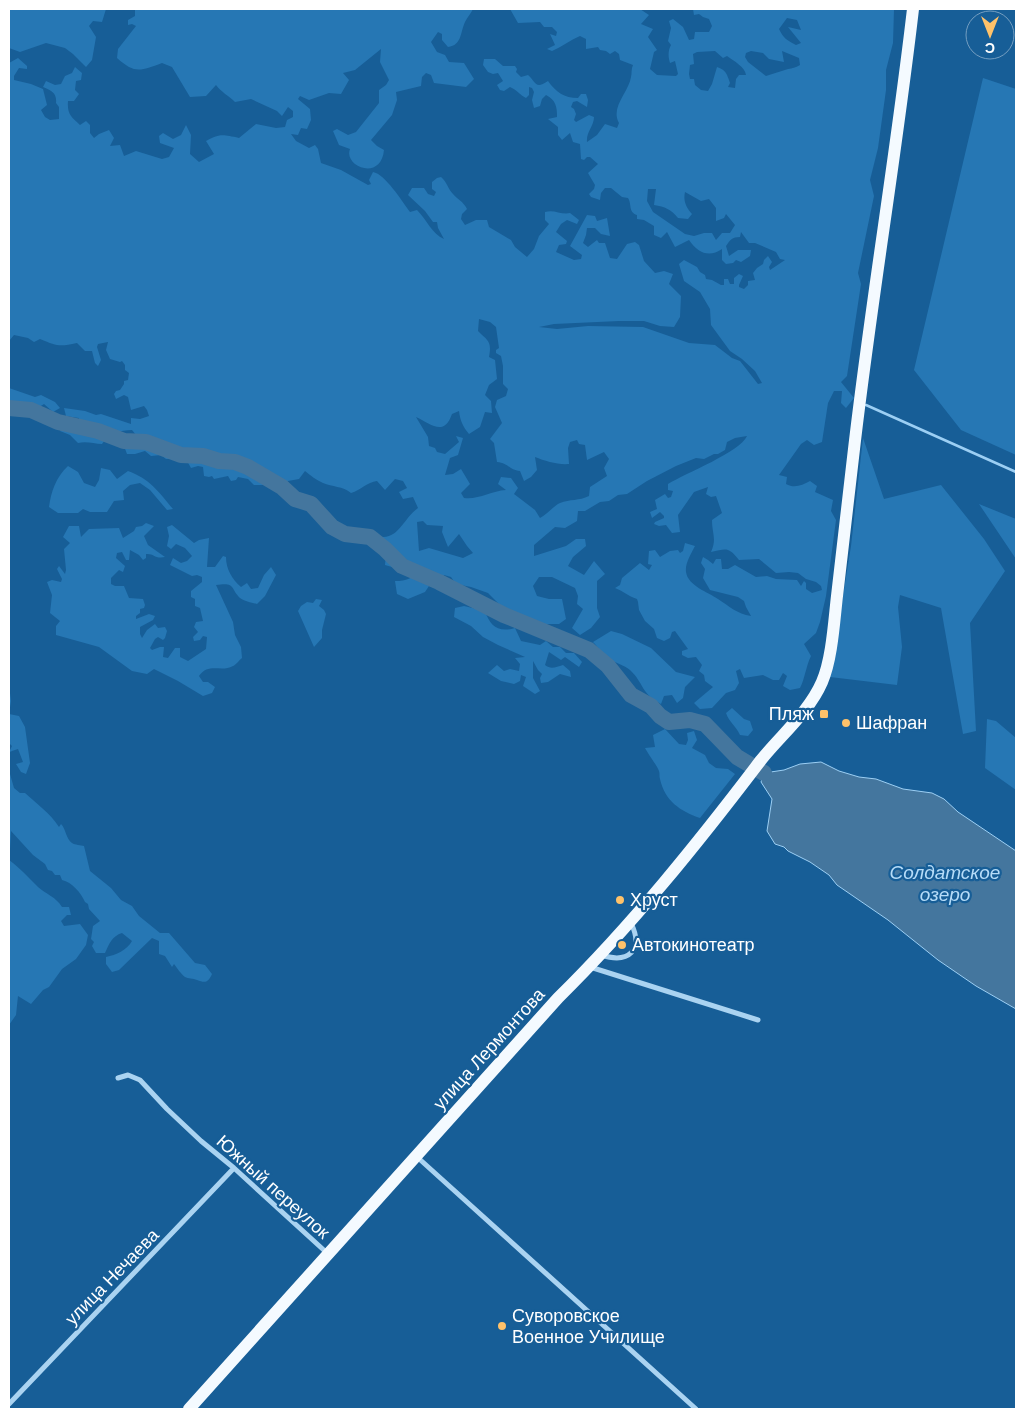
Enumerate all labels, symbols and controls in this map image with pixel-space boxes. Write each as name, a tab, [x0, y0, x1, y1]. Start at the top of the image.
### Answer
north arrow	[965, 10, 1015, 60]
text: С	[985, 39, 995, 57]
place label: Пляж	[769, 702, 814, 726]
marker: Пляж	[818, 708, 830, 720]
place label: Шафран	[856, 711, 927, 735]
marker: Шафран	[840, 717, 852, 729]
water label: Солдатское озеро	[890, 860, 1000, 907]
place label: Хруст	[630, 888, 678, 912]
marker: Хруст	[614, 894, 626, 906]
place label: Автокинотеатр	[632, 933, 755, 957]
marker: Автокинотеатр	[616, 939, 628, 951]
street label: улица Лермонтова	[428, 982, 551, 1115]
street label: Южный переулок	[211, 1130, 335, 1244]
street label: улица Нечаева	[60, 1223, 165, 1330]
place label: Суворовское Военное Училище	[512, 1304, 665, 1349]
marker: Суворовское Военное Училище	[496, 1320, 508, 1332]

